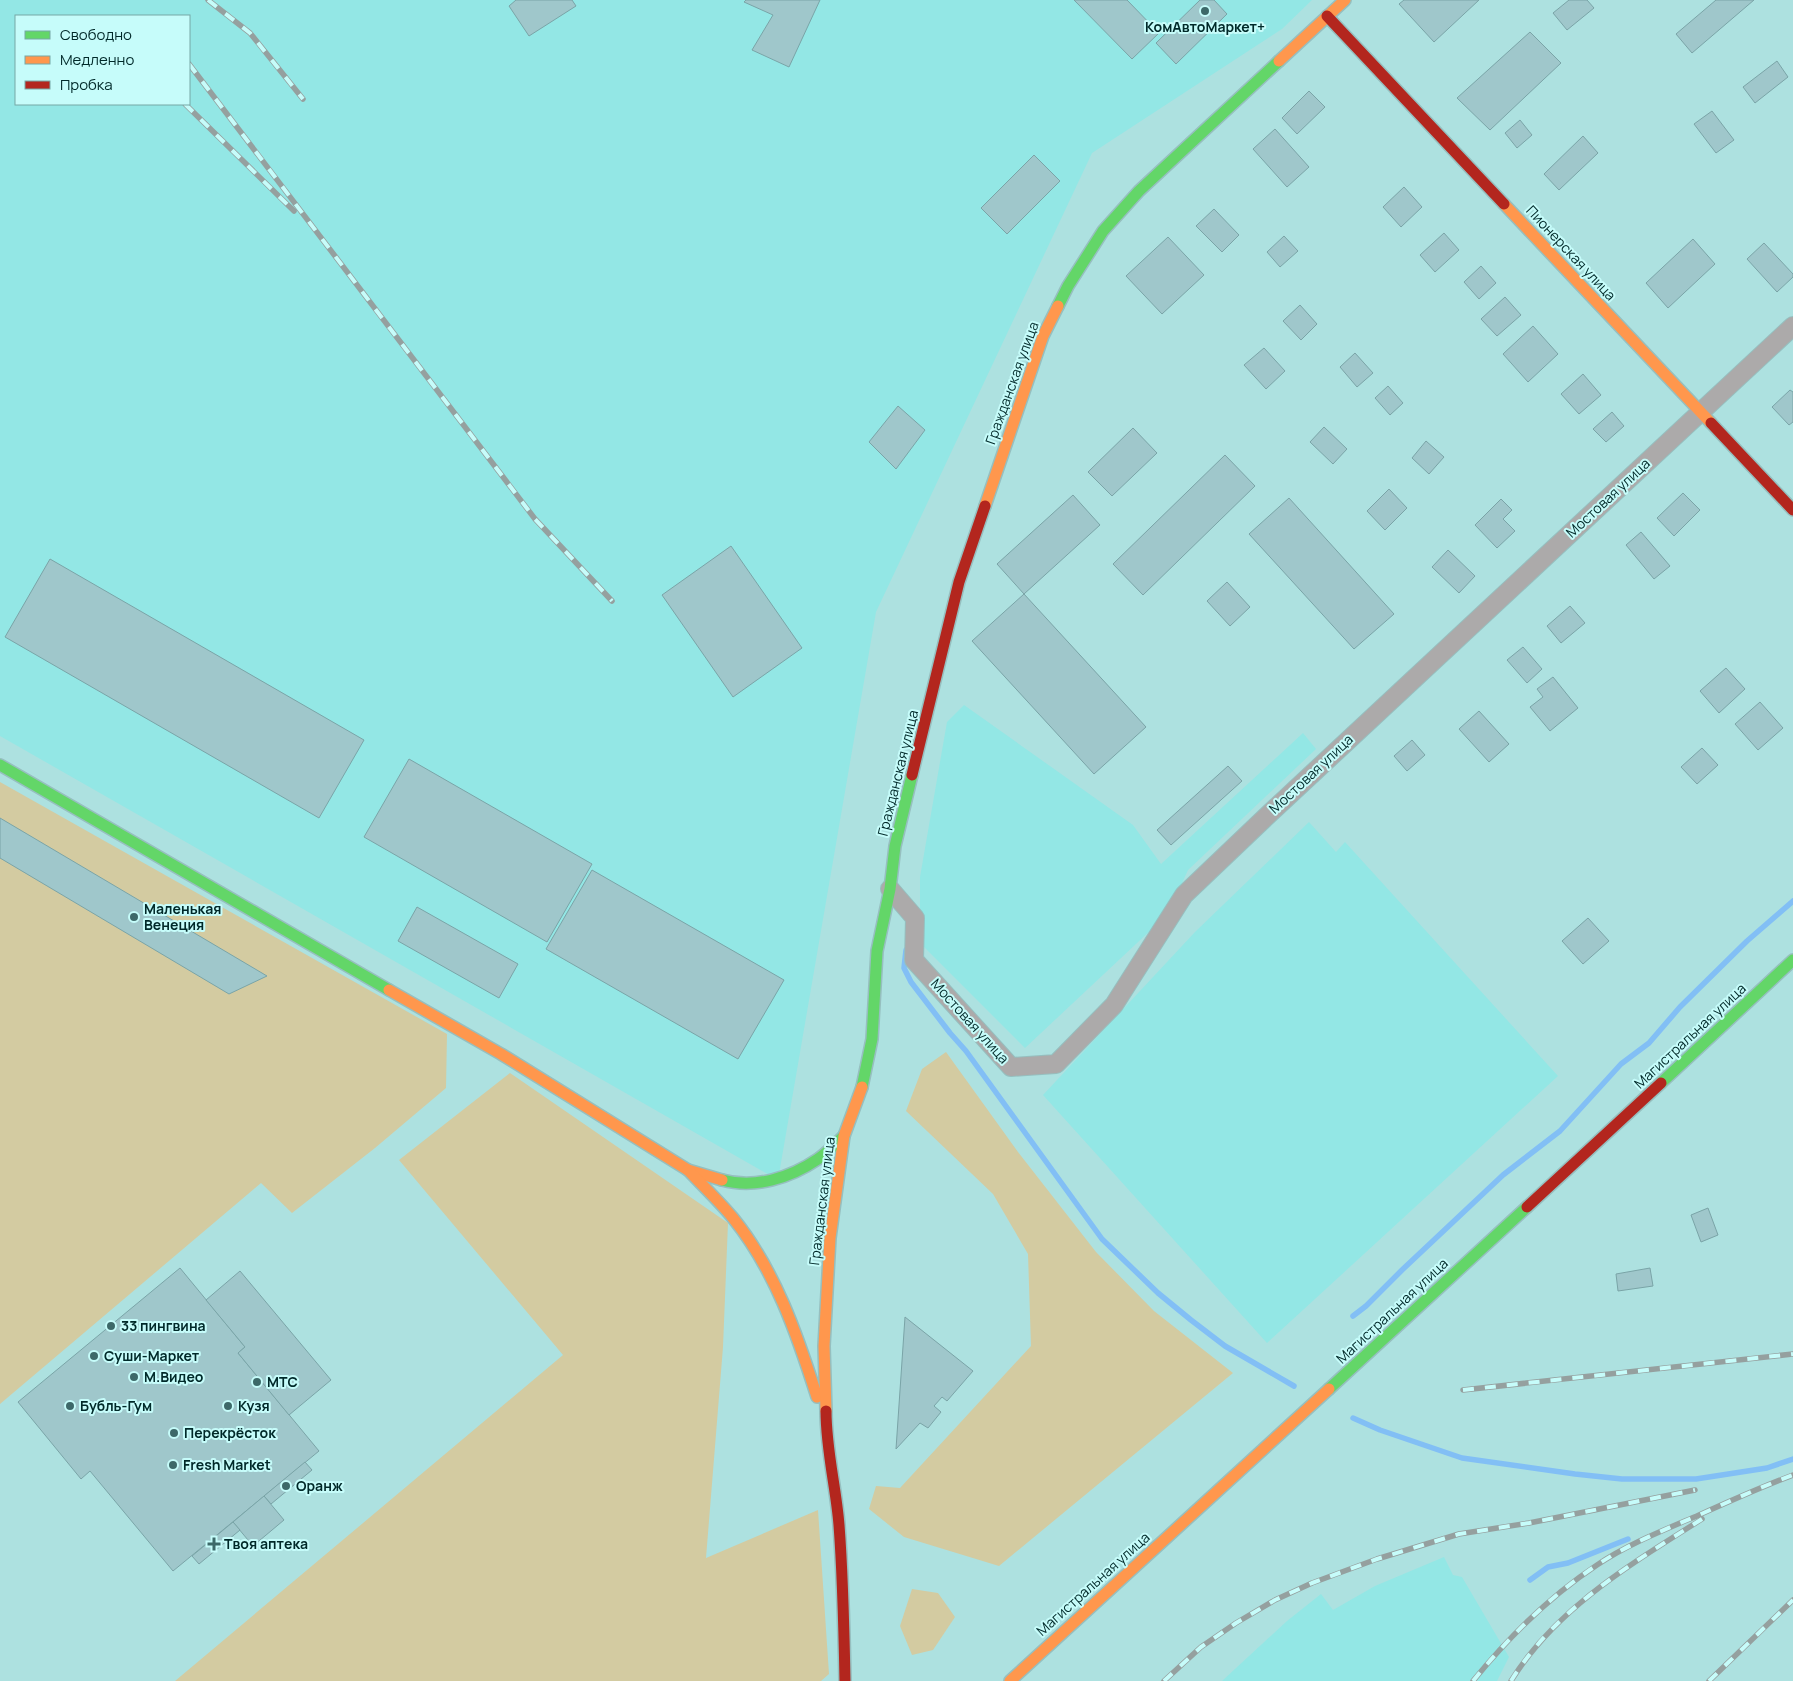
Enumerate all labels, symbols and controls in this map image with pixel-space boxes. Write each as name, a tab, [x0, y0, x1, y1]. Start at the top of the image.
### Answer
marker: КомАвтоМаркет+	[1199, 5, 1211, 17]
legend	[15, 15, 190, 105]
place label: КомАвтоМаркет+	[1145, 17, 1265, 36]
text: Свободно	[60, 24, 132, 45]
text: Медленно	[60, 49, 134, 70]
text: Пробка	[60, 74, 113, 95]
street label: Пионерская улица	[1522, 201, 1620, 304]
street label: Гражданская улица	[980, 319, 1043, 447]
street label: Мостовая улица	[1562, 454, 1654, 541]
street label: Гражданская улица	[873, 708, 922, 838]
street label: Мостовая улица	[1265, 730, 1357, 817]
place label: Маленькая Венеция	[144, 899, 221, 934]
marker: Маленькая Венеция	[128, 911, 140, 923]
street label: Мостовая улица	[927, 974, 1014, 1067]
street label: Магистральная улица	[1630, 979, 1750, 1092]
street label: Гражданская улица	[804, 1136, 839, 1266]
street label: Магистральная улица	[1332, 1254, 1452, 1367]
place label: 33 пингвина	[121, 1316, 206, 1335]
marker: 33 пингвина	[105, 1320, 117, 1332]
place label: Суши-Маркет	[104, 1346, 200, 1365]
marker: Суши-Маркет	[88, 1350, 100, 1362]
place label: М.Видео	[144, 1367, 204, 1386]
marker: М.Видео	[128, 1371, 140, 1383]
place label: МТС	[267, 1372, 298, 1391]
marker: МТС	[251, 1376, 263, 1388]
place label: Бубль-Гум	[80, 1396, 152, 1415]
place label: Кузя	[238, 1396, 270, 1415]
marker: Бубль-Гум	[64, 1400, 76, 1412]
marker: Кузя	[222, 1400, 234, 1412]
place label: Перекрёсток	[184, 1423, 276, 1442]
marker: Перекрёсток	[168, 1427, 180, 1439]
place label: Fresh Market	[183, 1455, 271, 1474]
marker: Fresh Market	[167, 1459, 179, 1471]
place label: Оранж	[296, 1476, 343, 1495]
marker: Оранж	[280, 1480, 292, 1492]
street label: Магистральная улица	[1032, 1528, 1153, 1640]
place label: Твоя аптека	[224, 1534, 308, 1553]
marker: Твоя аптека	[208, 1538, 220, 1550]

